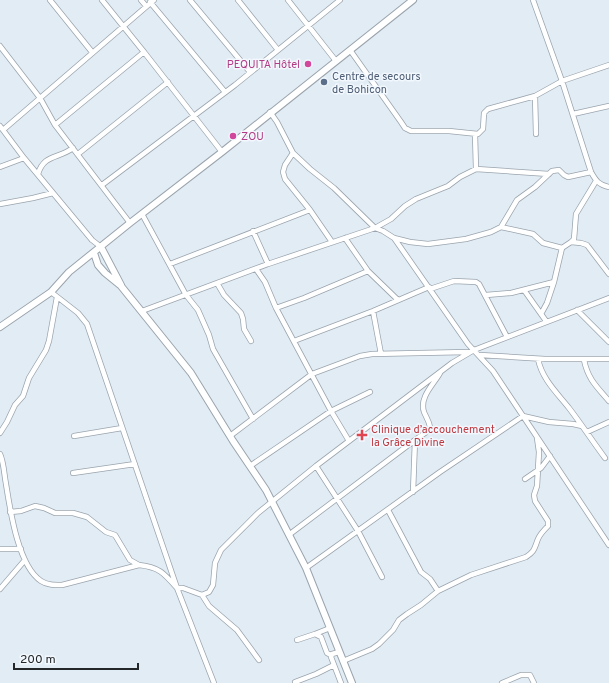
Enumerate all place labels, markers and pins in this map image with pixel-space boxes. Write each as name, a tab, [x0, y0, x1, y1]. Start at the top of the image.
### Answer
place label: PEQUITA Hôtel	[227, 58, 300, 72]
marker: PEQUITA Hôtel	[303, 59, 313, 69]
place label: Centre de secours de Bohicon	[332, 70, 421, 97]
marker: Centre de secours de Bohicon	[319, 77, 329, 87]
place label: ZOU	[241, 130, 264, 144]
marker: ZOU	[228, 131, 238, 141]
place label: Clinique d’accouchement la Grâce Divine	[371, 423, 495, 450]
marker: Clinique d’accouchement la Grâce Divine	[356, 429, 368, 441]

